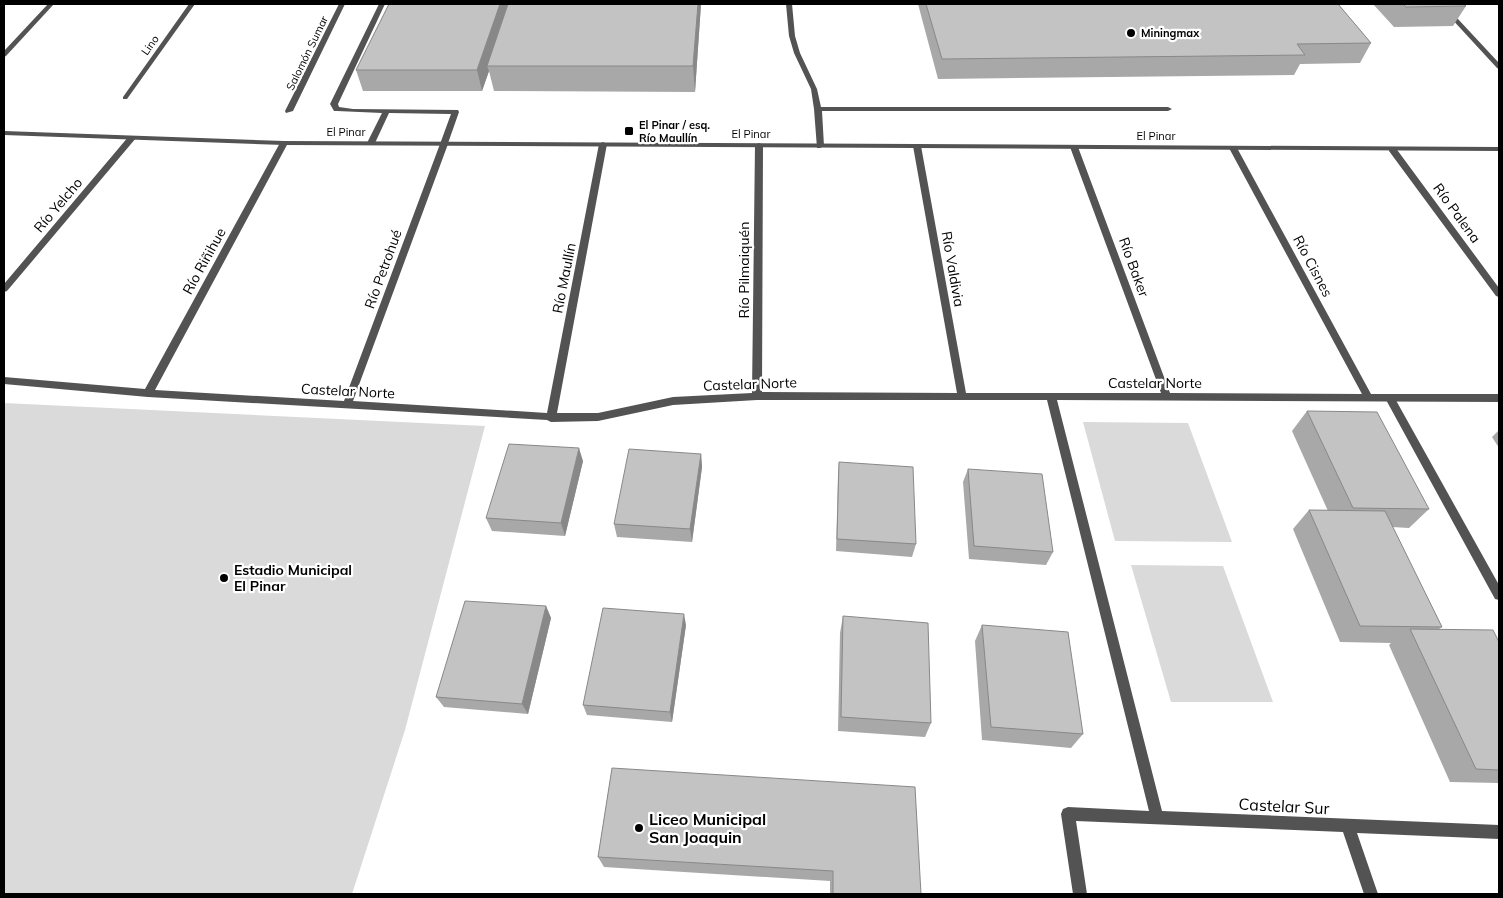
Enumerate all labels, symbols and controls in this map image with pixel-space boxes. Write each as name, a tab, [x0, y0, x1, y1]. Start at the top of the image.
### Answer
street label: Salomón Sumar	[283, 13, 331, 92]
place label: Miningmax	[1141, 26, 1200, 40]
marker: Miningmax	[1125, 27, 1137, 39]
street label: Lino	[138, 32, 162, 58]
place label: El Pinar / esq. Río Maullín	[639, 118, 710, 145]
street label: El Pinar	[327, 125, 365, 139]
marker: El Pinar / esq. Río Maullín	[623, 125, 635, 137]
street label: El Pinar	[732, 127, 770, 141]
street label: El Pinar	[1137, 129, 1175, 143]
street label: Río Yelcho	[30, 174, 86, 236]
street label: Río Palena	[1429, 180, 1485, 246]
street label: Río Pilmaiquén	[735, 222, 753, 318]
street label: Río Riñihue	[178, 225, 230, 297]
street label: Río Petrohué	[360, 227, 406, 311]
street label: Río Valdivia	[938, 230, 968, 308]
street label: Río Cisnes	[1289, 232, 1337, 300]
street label: Río Baker	[1115, 235, 1153, 300]
street label: Río Maullín	[548, 241, 580, 315]
street label: Castelar Norte	[703, 373, 797, 395]
street label: Castelar Norte	[1108, 374, 1202, 392]
street label: Castelar Norte	[301, 380, 395, 402]
place label: Estadio Municipal El Pinar	[234, 561, 352, 595]
marker: Estadio Municipal El Pinar	[218, 572, 230, 584]
street label: Castelar Sur	[1238, 794, 1330, 818]
place label: Liceo Municipal San Joaquin	[649, 809, 766, 847]
marker: Liceo Municipal San Joaquin	[633, 822, 645, 834]

